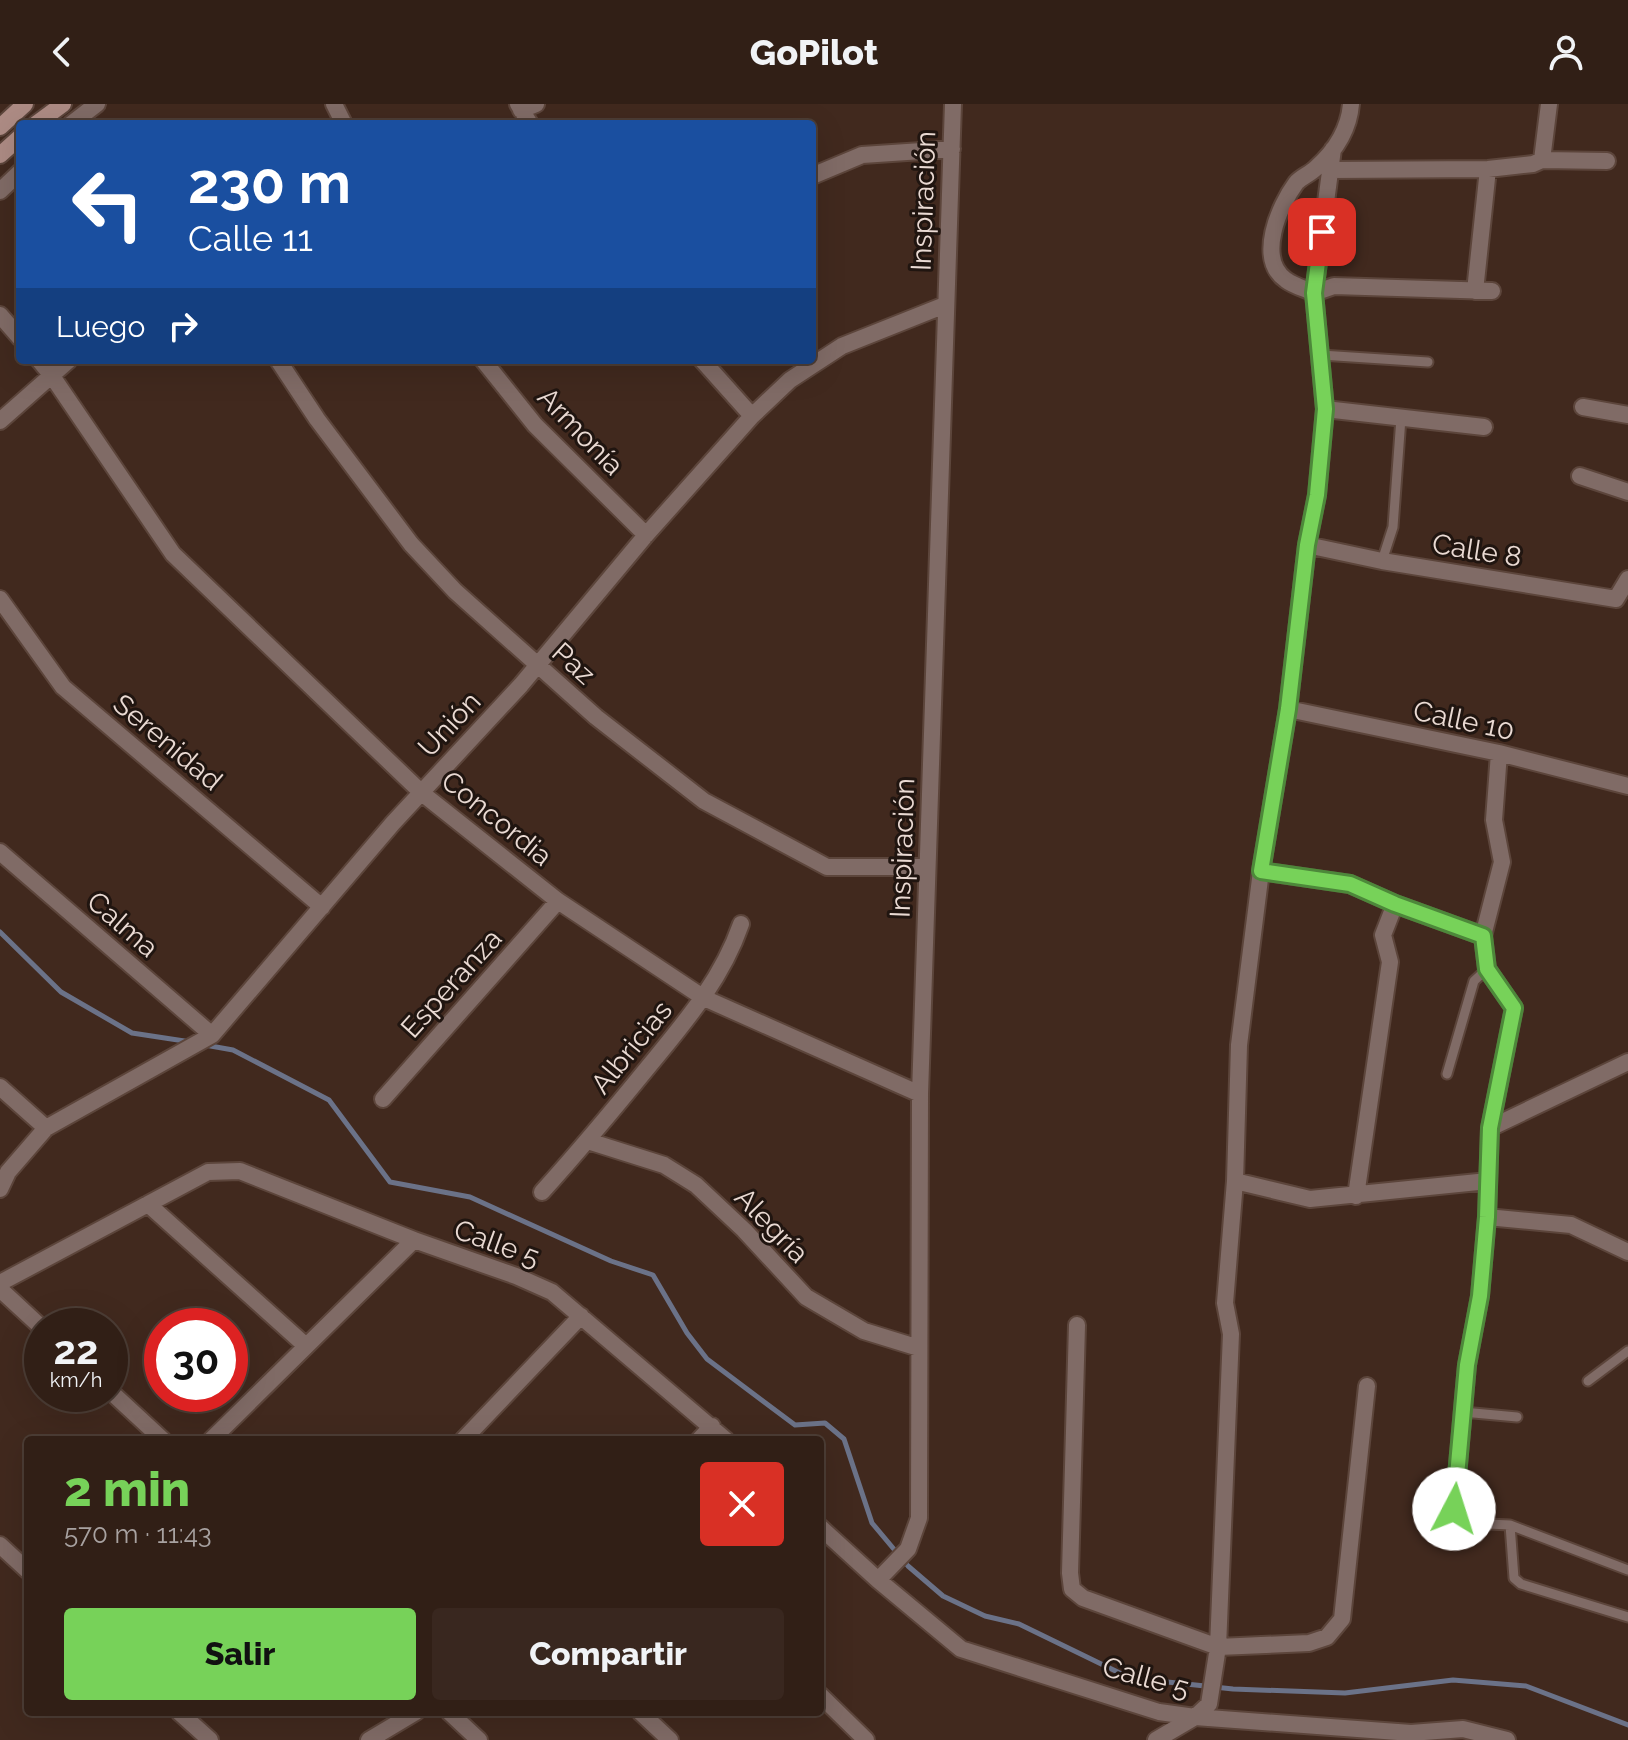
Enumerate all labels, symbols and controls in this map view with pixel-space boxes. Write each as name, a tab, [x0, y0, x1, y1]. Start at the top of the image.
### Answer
icon: back	[40, 30, 84, 74]
icon: person	[1544, 30, 1588, 74]
text: GoPilot	[750, 31, 878, 73]
street label: Inspiración	[905, 131, 942, 271]
text: 230 m	[188, 150, 351, 216]
icon: left	[56, 152, 160, 256]
pin	[1288, 198, 1356, 266]
icon: arrive	[1300, 210, 1344, 254]
text: Calle 11	[188, 217, 313, 259]
icon: right	[161, 304, 205, 348]
text: Luego	[56, 309, 145, 344]
street label: Armonía	[531, 381, 630, 482]
street label: Calle 8	[1430, 527, 1524, 574]
street label: Paz	[545, 636, 602, 691]
street label: Unión	[411, 685, 487, 764]
street label: Serenidad	[107, 687, 229, 797]
street label: Calle 10	[1410, 694, 1517, 747]
street label: Concordia	[435, 764, 558, 873]
street label: Inspiración	[884, 778, 921, 918]
street label: Calma	[80, 885, 165, 964]
street label: Esperanza	[394, 922, 509, 1044]
street label: Albricias	[584, 994, 679, 1100]
street label: Alegría	[728, 1181, 815, 1270]
street label: Calle 5	[450, 1213, 544, 1274]
speed limit sign: 30	[144, 1308, 248, 1412]
text: 22	[53, 1326, 99, 1373]
text: km/h	[50, 1368, 102, 1392]
text: 2 min	[64, 1461, 190, 1517]
button: close	[700, 1462, 784, 1546]
position arrow	[1412, 1467, 1496, 1551]
text: 570 m · 11:43	[64, 1519, 212, 1549]
button: Salir	[64, 1608, 416, 1700]
button: Compartir	[432, 1608, 784, 1700]
street label: Calle 5	[1099, 1650, 1193, 1705]

